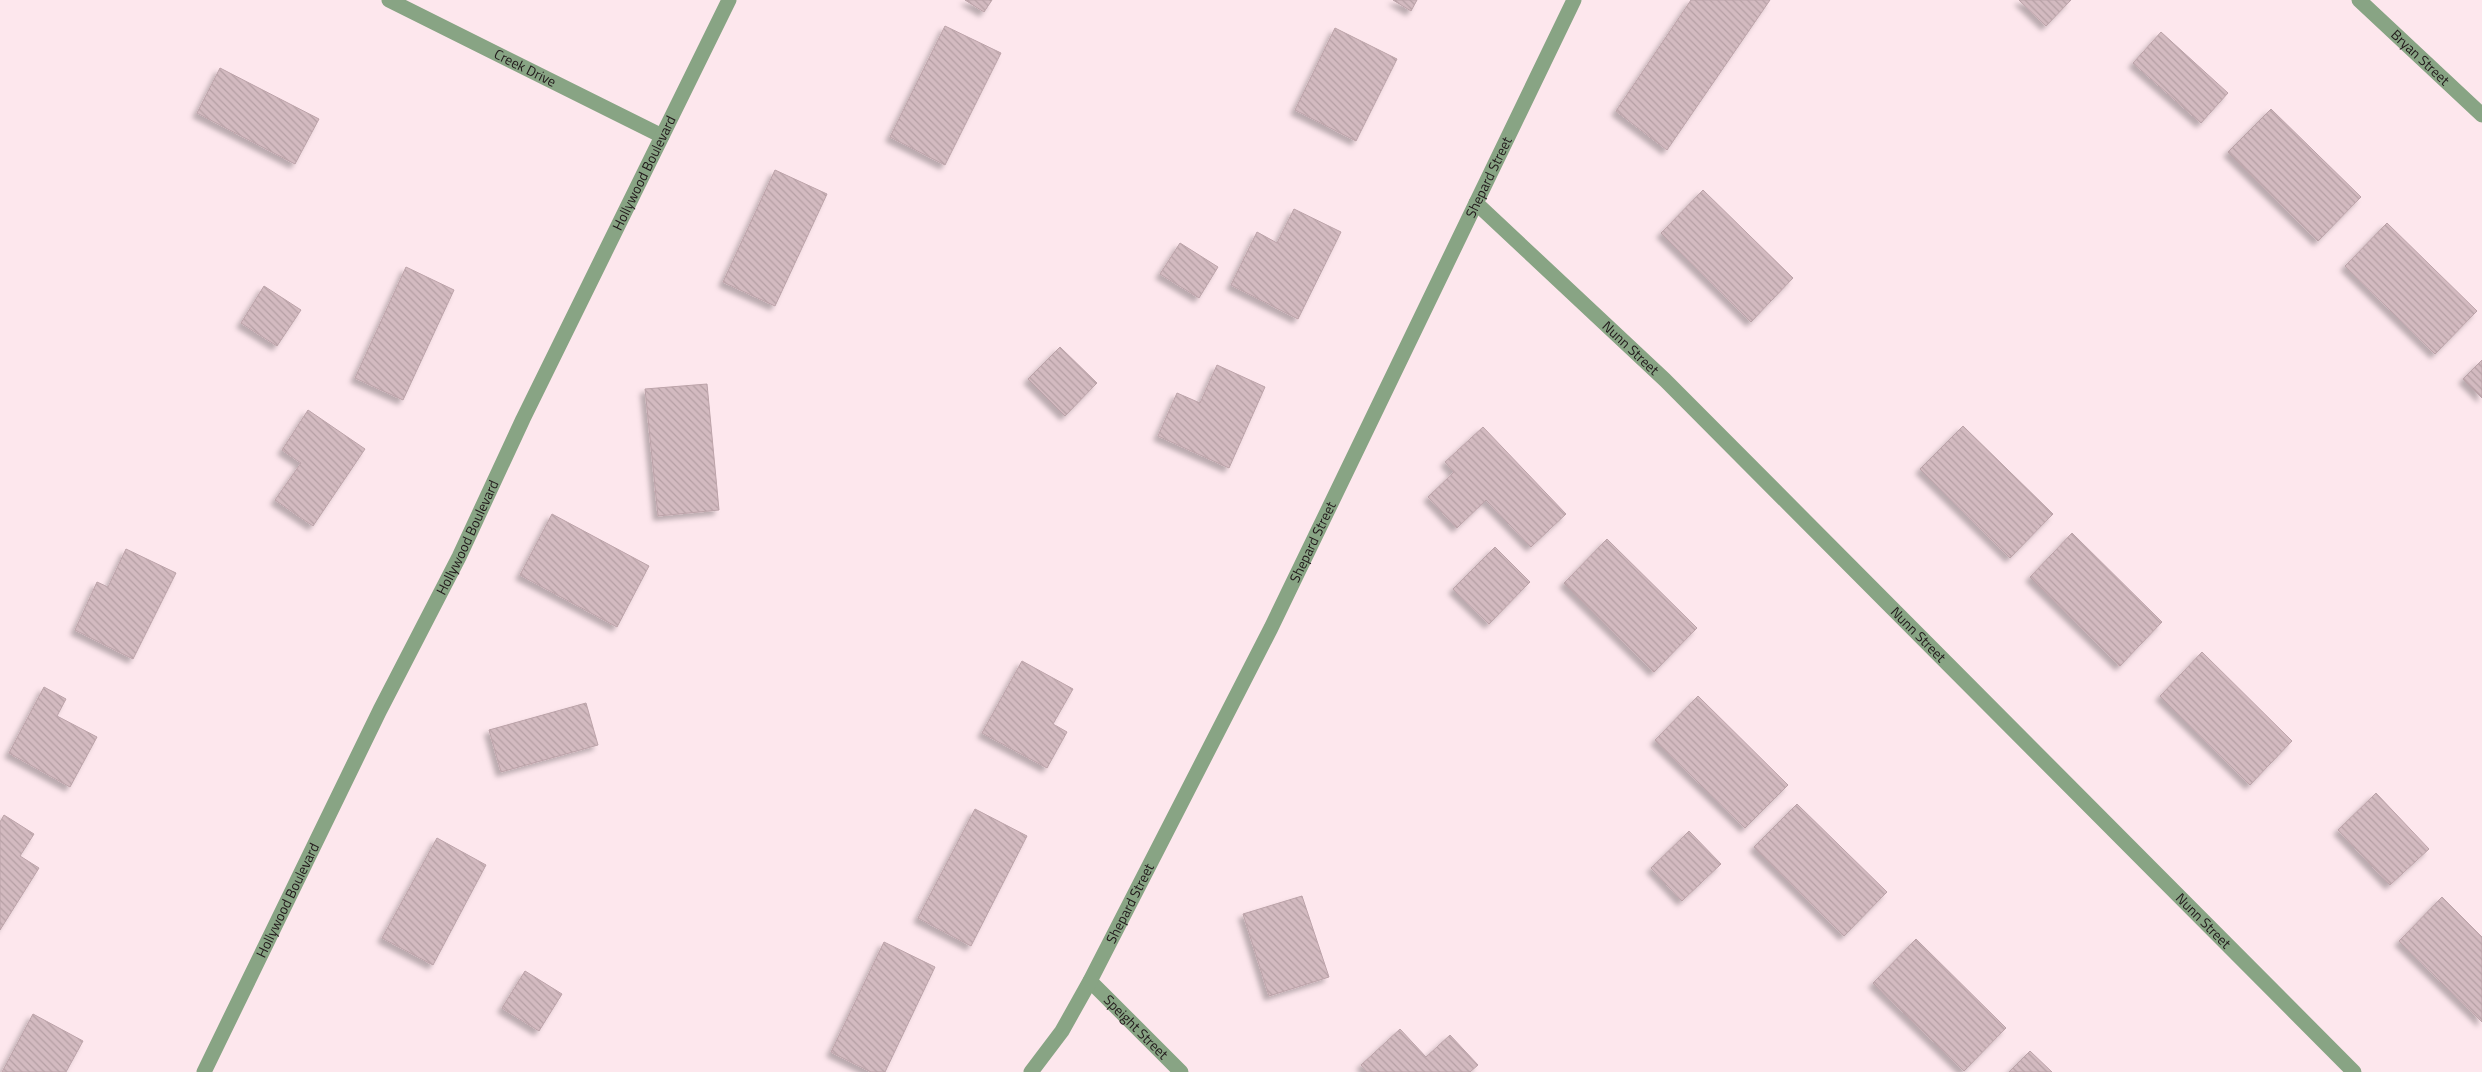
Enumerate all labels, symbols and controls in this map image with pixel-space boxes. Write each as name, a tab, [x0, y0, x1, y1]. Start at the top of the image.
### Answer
street label: Bryan Street	[2387, 24, 2455, 90]
street label: Creek Drive	[491, 43, 560, 92]
street label: Hollywood Boulevard	[606, 112, 681, 234]
street label: Shepard Street	[1460, 133, 1517, 221]
street label: Nunn Street	[1598, 316, 1664, 380]
street label: Hollywood Boulevard	[430, 476, 503, 598]
street label: Shepard Street	[1284, 497, 1341, 586]
street label: Nunn Street	[1886, 601, 1951, 667]
street label: Hollywood Boulevard	[250, 839, 324, 961]
street label: Shepard Street	[1100, 859, 1159, 947]
street label: Nunn Street	[2171, 888, 2236, 953]
street label: Speight Street	[1099, 989, 1173, 1064]

